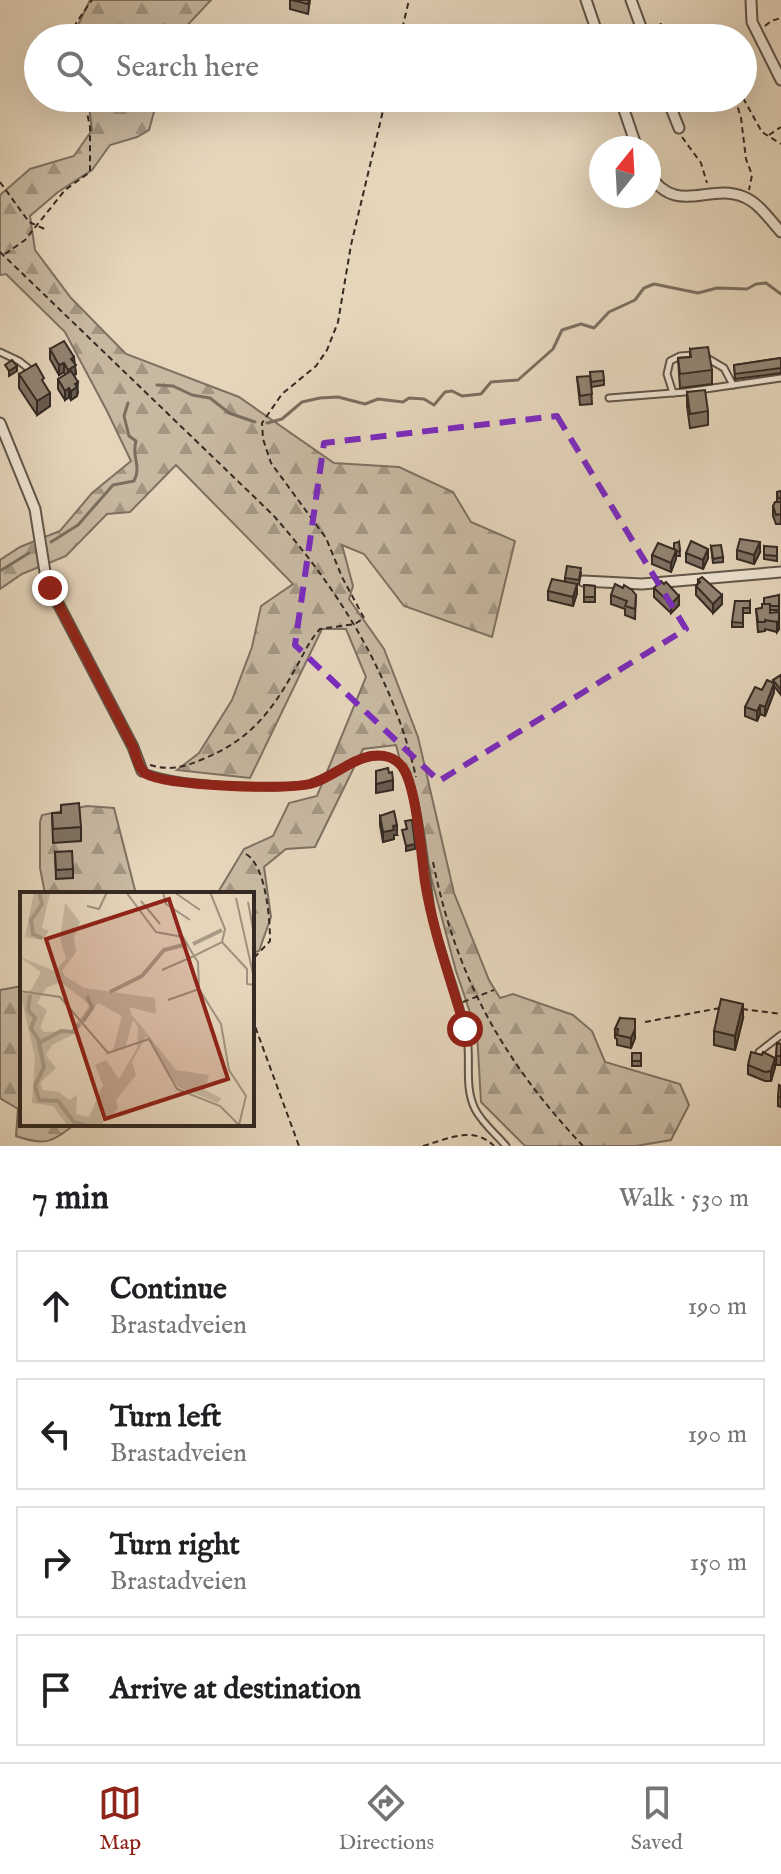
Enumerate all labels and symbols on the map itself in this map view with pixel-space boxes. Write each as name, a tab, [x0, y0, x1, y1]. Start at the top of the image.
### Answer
north arrow	[589, 136, 661, 208]
route end	[32, 570, 68, 606]
inset map	[20, 892, 254, 1126]
route start	[447, 1011, 483, 1047]

